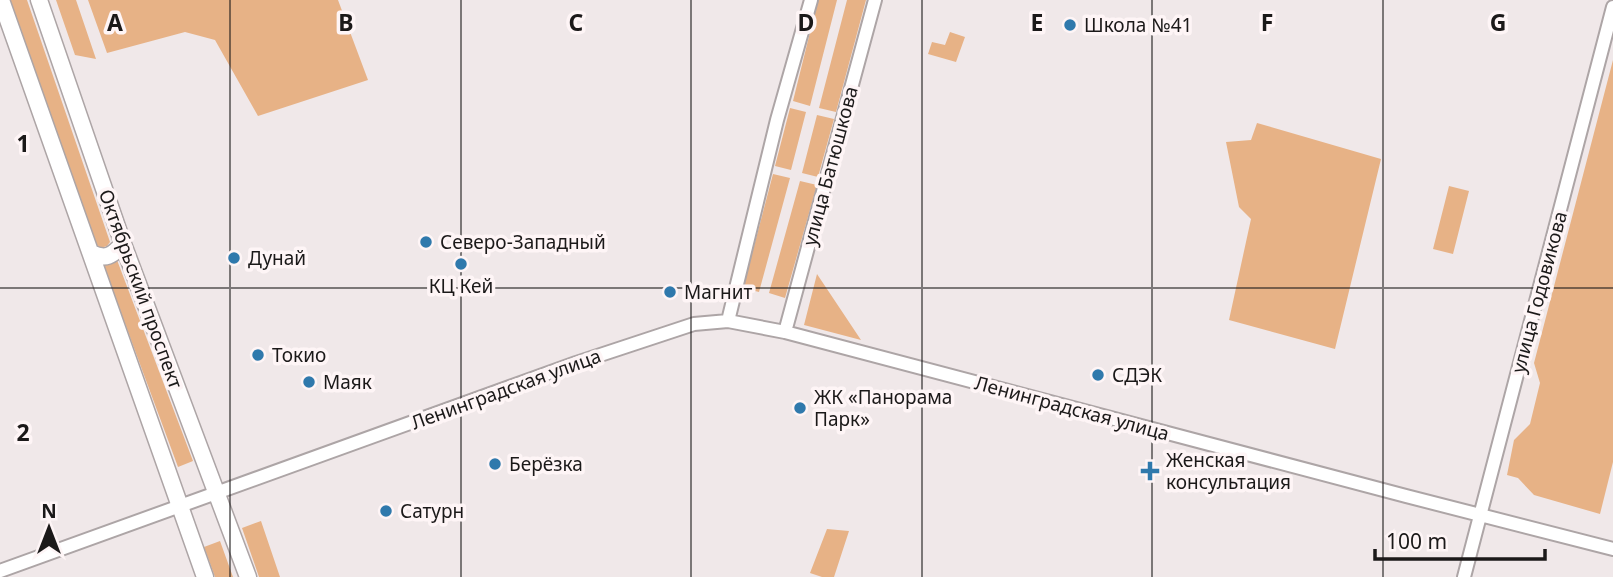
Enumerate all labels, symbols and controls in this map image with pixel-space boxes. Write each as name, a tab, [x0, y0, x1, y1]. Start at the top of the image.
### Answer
text: A	[107, 6, 123, 38]
text: B	[338, 6, 354, 38]
text: C	[569, 6, 584, 38]
text: D	[798, 6, 814, 38]
text: E	[1031, 6, 1043, 38]
text: F	[1261, 6, 1273, 38]
text: G	[1490, 6, 1506, 38]
place label: Школа №41	[1084, 12, 1192, 38]
marker: Школа №41	[1062, 17, 1078, 33]
street label: улица Батюшкова	[796, 83, 864, 249]
text: 1	[16, 127, 30, 159]
street label: Октябрьский проспект	[93, 186, 189, 392]
street label: улица Годовикова	[1505, 208, 1573, 376]
place label: Северо-Западный	[440, 229, 606, 255]
marker: Северо-Западный	[418, 234, 434, 250]
place label: Дунай	[248, 245, 306, 271]
marker: Дунай	[226, 250, 242, 266]
marker: КЦ Кей	[453, 256, 469, 272]
place label: КЦ Кей	[429, 273, 493, 299]
place label: Магнит	[684, 279, 753, 305]
marker: Магнит	[662, 284, 678, 300]
place label: Токио	[272, 342, 326, 368]
street label: Ленинградская улица	[407, 343, 605, 435]
marker: Токио	[250, 347, 266, 363]
place label: СДЭК	[1112, 362, 1162, 388]
marker: СДЭК	[1090, 367, 1106, 383]
place label: Маяк	[323, 369, 372, 395]
street label: Ленинградская улица	[972, 370, 1172, 446]
marker: Маяк	[301, 374, 317, 390]
place label: ЖК «Панорама Парк»	[814, 384, 952, 432]
marker: ЖК «Панорама Парк»	[792, 400, 808, 416]
text: 2	[16, 416, 30, 448]
place label: Женская консультация	[1166, 447, 1291, 495]
place label: Берёзка	[509, 451, 583, 477]
marker: Берёзка	[487, 456, 503, 472]
marker: Женская консультация	[1140, 461, 1160, 481]
north arrow	[14, 493, 84, 563]
text: N	[41, 498, 57, 524]
place label: Сатурн	[400, 498, 464, 524]
marker: Сатурн	[378, 503, 394, 519]
scale bar	[1375, 518, 1545, 562]
text: 100 m	[1386, 527, 1447, 555]

